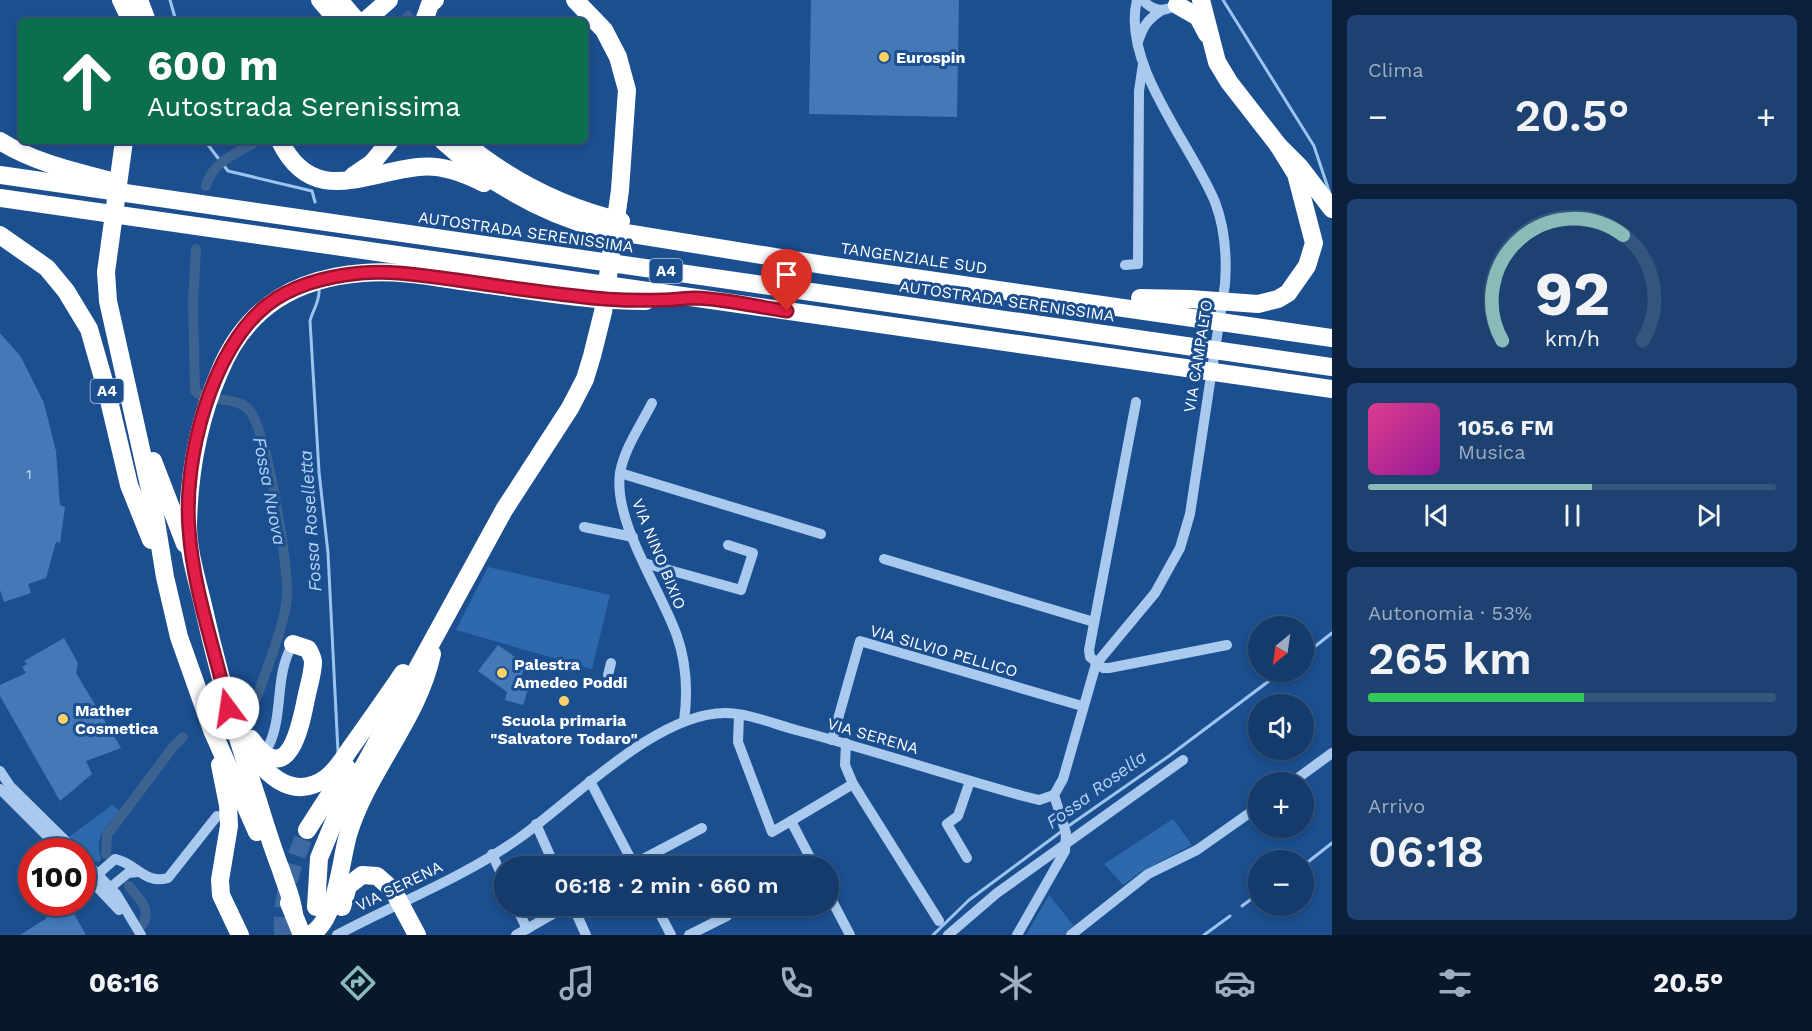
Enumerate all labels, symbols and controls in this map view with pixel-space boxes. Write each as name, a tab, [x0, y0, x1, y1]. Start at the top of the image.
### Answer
text: 600 m	[147, 41, 279, 90]
icon: ahead	[48, 42, 126, 120]
place label: Eurospin	[896, 48, 965, 67]
marker: Eurospin	[877, 50, 891, 64]
text: Clima	[1368, 58, 1424, 82]
text: 20.5°	[1514, 89, 1630, 142]
text: Autostrada Serenissima	[147, 91, 461, 123]
text: −	[1368, 97, 1388, 136]
text: +	[1756, 97, 1776, 136]
street label: AUTOSTRADA SERENISSIMA	[417, 207, 635, 257]
street label: TANGENZIALE SUD	[839, 238, 989, 278]
pin	[761, 249, 812, 311]
text: 92	[1534, 257, 1610, 330]
icon: arrive	[770, 258, 803, 291]
road number: A4	[650, 259, 682, 283]
street label: AUTOSTRADA SERENISSIMA	[898, 276, 1116, 326]
street label: VIA CAMPALTO	[1180, 298, 1216, 414]
text: km/h	[1544, 326, 1600, 351]
road number: A4	[90, 379, 124, 403]
text: 105.6 FM	[1458, 415, 1554, 440]
water label: Fossa Nuova	[249, 435, 291, 547]
text: Musica	[1458, 440, 1526, 464]
water label: Fossa Roselletta	[295, 450, 325, 592]
house number: 1	[26, 466, 32, 482]
street label: VIA NINO BIXIO	[628, 496, 690, 612]
icon: previous	[1420, 499, 1453, 532]
icon: pause	[1556, 499, 1589, 532]
icon: next	[1692, 499, 1725, 532]
text: Autonomia · 53%	[1368, 601, 1532, 625]
north arrow	[1248, 616, 1314, 682]
map controls	[1248, 616, 1314, 916]
street label: VIA SILVIO PELLICO	[868, 621, 1020, 681]
text: 265 km	[1368, 632, 1532, 685]
place label: Palestra Amedeo Poddi	[514, 655, 627, 692]
marker: Palestra Amedeo Poddi	[495, 666, 509, 680]
position arrow	[196, 676, 260, 740]
marker: Scuola primaria "Salvatore Todaro"	[557, 694, 571, 708]
button: sound	[1248, 694, 1314, 760]
place label: Mather Cosmetica	[75, 701, 159, 738]
place label: Scuola primaria "Salvatore Todaro"	[490, 711, 638, 748]
marker: Mather Cosmetica	[56, 712, 70, 726]
street label: VIA SERENA	[825, 714, 921, 758]
water label: Fossa Rosella	[1042, 746, 1150, 832]
button: +	[1248, 772, 1314, 838]
text: Arrivo	[1368, 794, 1425, 818]
text: 06:18	[1368, 825, 1484, 878]
speed limit sign: 100	[18, 838, 96, 916]
button: −	[1248, 850, 1314, 916]
street label: VIA SERENA	[353, 857, 446, 915]
text: 06:18 · 2 min · 660 m	[555, 873, 778, 898]
icon: directions	[337, 962, 379, 1004]
icon: music	[556, 962, 598, 1004]
icon: phone	[775, 962, 817, 1004]
icon: climate	[995, 962, 1037, 1004]
icon: car	[1214, 962, 1256, 1004]
icon: filters	[1434, 962, 1476, 1004]
text: 06:16	[89, 967, 159, 999]
text: 20.5°	[1653, 967, 1723, 999]

